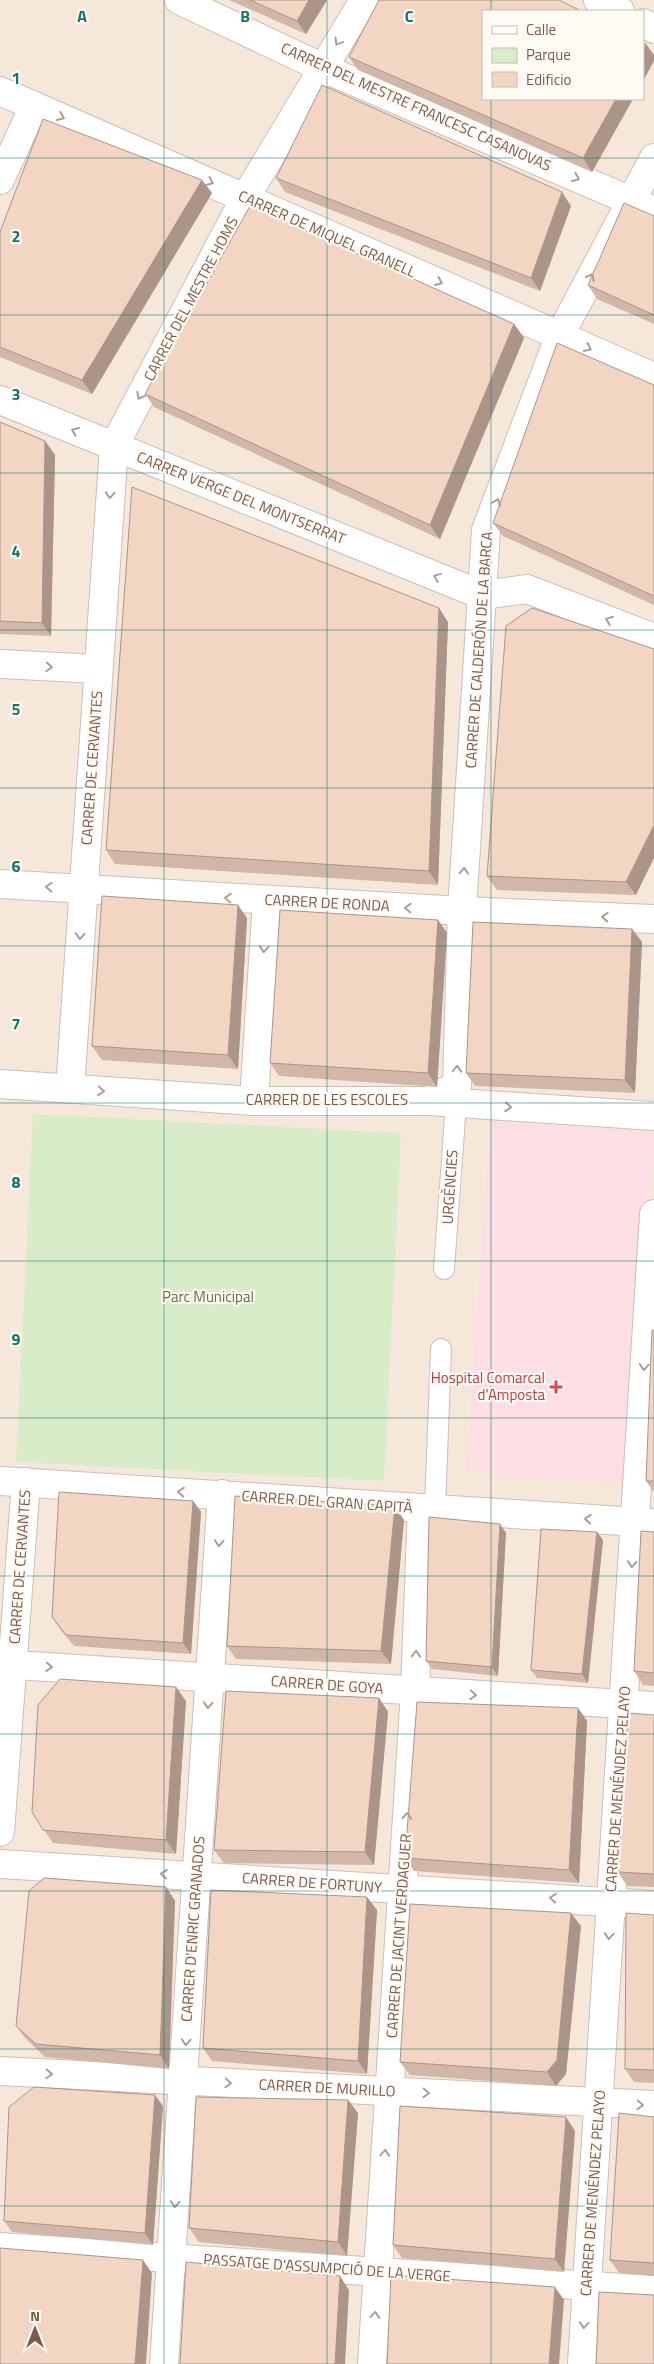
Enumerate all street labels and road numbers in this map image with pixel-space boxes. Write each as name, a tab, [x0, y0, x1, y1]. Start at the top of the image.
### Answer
street label: CARRER DEL MESTRE FRANCESC CASANOVAS	[277, 36, 555, 177]
street label: CARRER DE MIQUEL GRANELL	[235, 184, 420, 283]
street label: CARRER DEL MESTRE HOMS	[137, 212, 244, 385]
street label: CARRER VERGE DEL MONTSERRAT	[133, 445, 349, 550]
street label: CARRER DE CALDERÓN DE LA BARCA	[459, 531, 498, 769]
street label: CARRER DE CERVANTES	[75, 690, 108, 846]
street label: CARRER DE RONDA	[264, 888, 390, 917]
street label: CARRER DE LES ESCOLES	[246, 1088, 408, 1111]
street label: URGÈNCIES	[435, 1149, 464, 1225]
street label: CARRER DEL GRAN CAPITÀ	[241, 1484, 413, 1519]
street label: CARRER DE CERVANTES	[3, 1489, 36, 1645]
street label: CARRER DE GOYA	[270, 1669, 384, 1700]
street label: CARRER DE MENÉNDEZ PELAYO	[599, 1685, 636, 1893]
street label: CARRER DE JACINT VERDAGUER	[380, 1833, 417, 2039]
street label: CARRER D'ENRIC GRANADOS	[175, 1835, 210, 2023]
street label: CARRER DE FORTUNY	[241, 1866, 383, 1899]
street label: CARRER DE MURILLO	[258, 2072, 396, 2103]
street label: CARRER DE MENÉNDEZ PELAYO	[574, 2089, 611, 2297]
street label: PASSATGE D'ASSUMPCIÓ DE LA VERGE	[203, 2247, 452, 2288]

